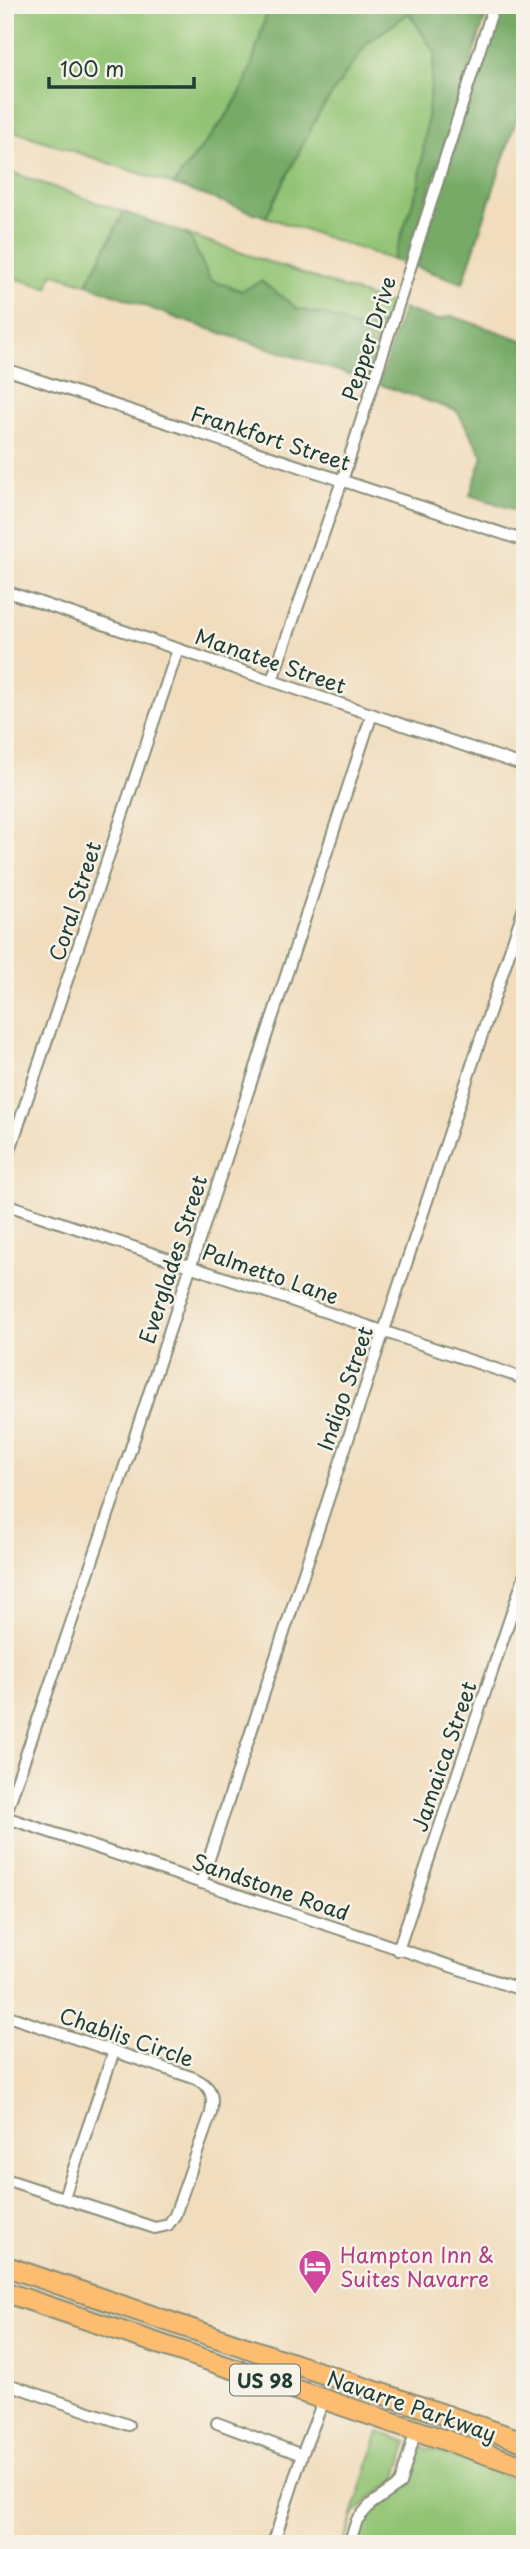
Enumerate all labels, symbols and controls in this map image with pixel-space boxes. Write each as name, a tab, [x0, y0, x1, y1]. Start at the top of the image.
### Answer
scale bar	[49, 46, 194, 90]
text: 100 m	[60, 52, 124, 84]
street label: Pepper Drive	[333, 272, 403, 404]
street label: Frankfort Street	[187, 396, 355, 478]
street label: Manatee Street	[191, 619, 351, 701]
street label: Coral Street	[40, 837, 108, 965]
street label: Everglades Street	[130, 1171, 214, 1347]
street label: Palmetto Lane	[199, 1235, 343, 1311]
street label: Indigo Street	[308, 1321, 380, 1455]
street label: Jamaica Street	[402, 1677, 484, 1835]
street label: Sandstone Road	[188, 1844, 354, 1928]
street label: Chablis Circle	[55, 1998, 199, 2074]
place label: Hampton Inn & Suites Navarre	[340, 2238, 494, 2294]
hotel icon: Hampton Inn & Suites Navarre	[296, 2247, 334, 2296]
street label: Navarre Parkway	[323, 2361, 501, 2449]
road number: US 98	[230, 2364, 300, 2396]

